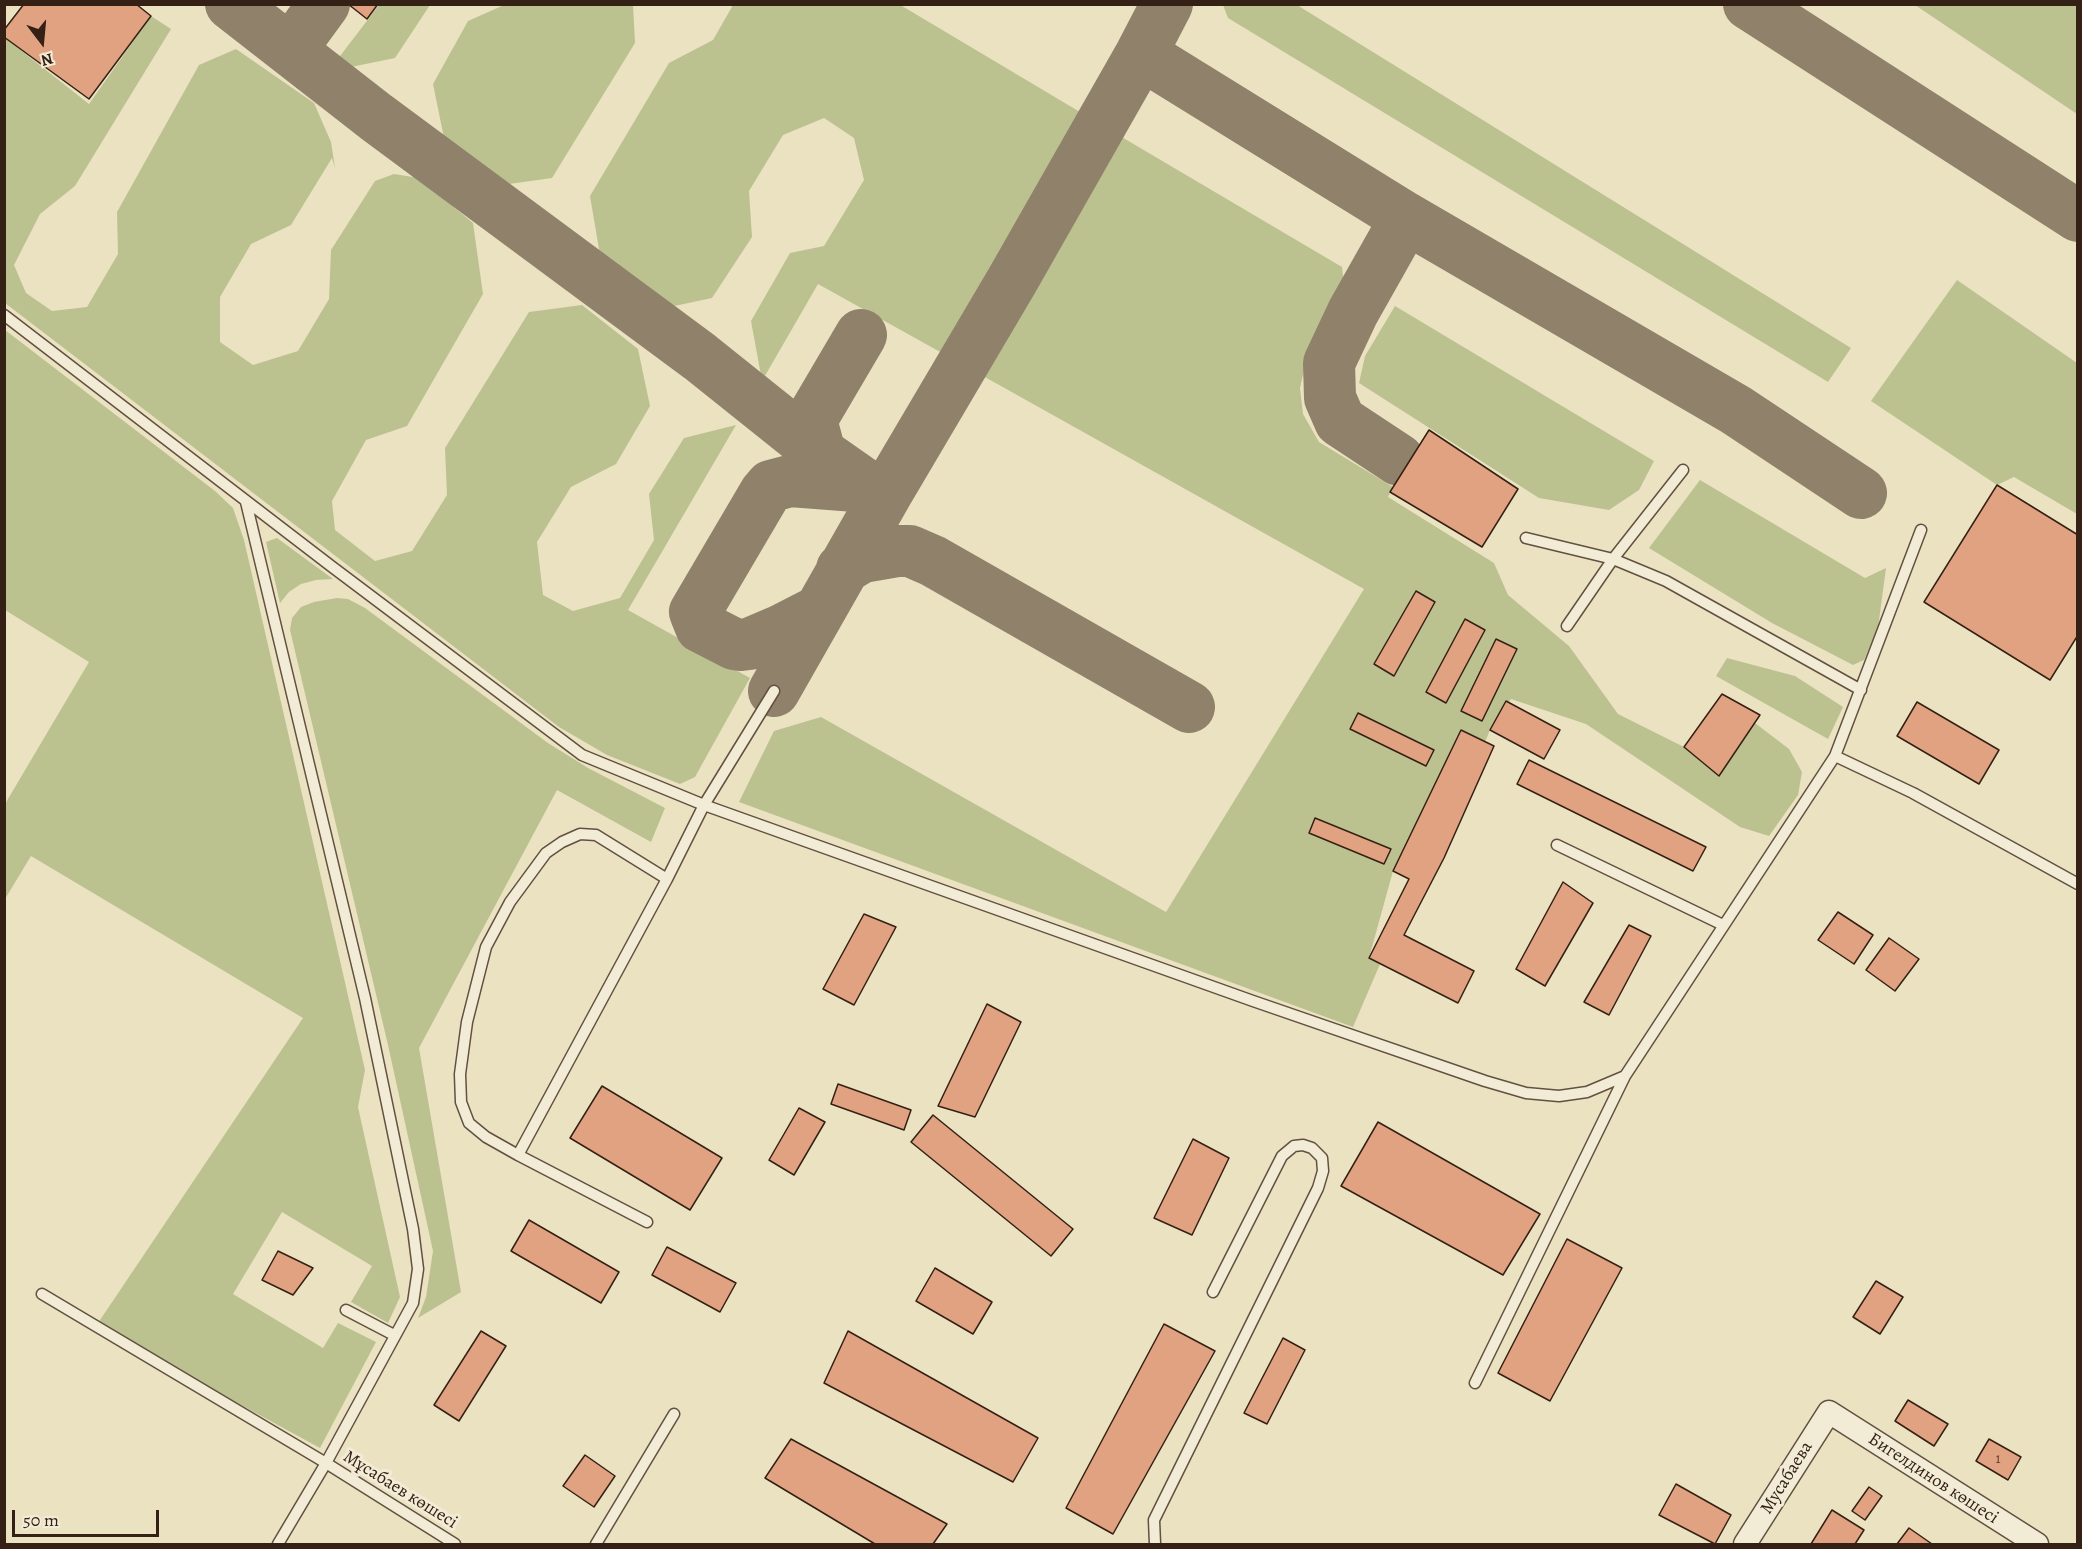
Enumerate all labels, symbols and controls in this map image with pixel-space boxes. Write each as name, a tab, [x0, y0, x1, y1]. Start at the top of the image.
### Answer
north arrow	[12, 12, 72, 72]
text: N	[38, 47, 56, 71]
street label: Бигелдинов көшесі	[1864, 1429, 2002, 1529]
street label: Мусабаева	[1756, 1438, 1818, 1518]
street label: Мұсабаев көшесі	[339, 1446, 461, 1534]
house number: 1	[1995, 1450, 2001, 1468]
scale bar	[15, 1498, 162, 1536]
text: 50 m	[23, 1508, 59, 1532]

